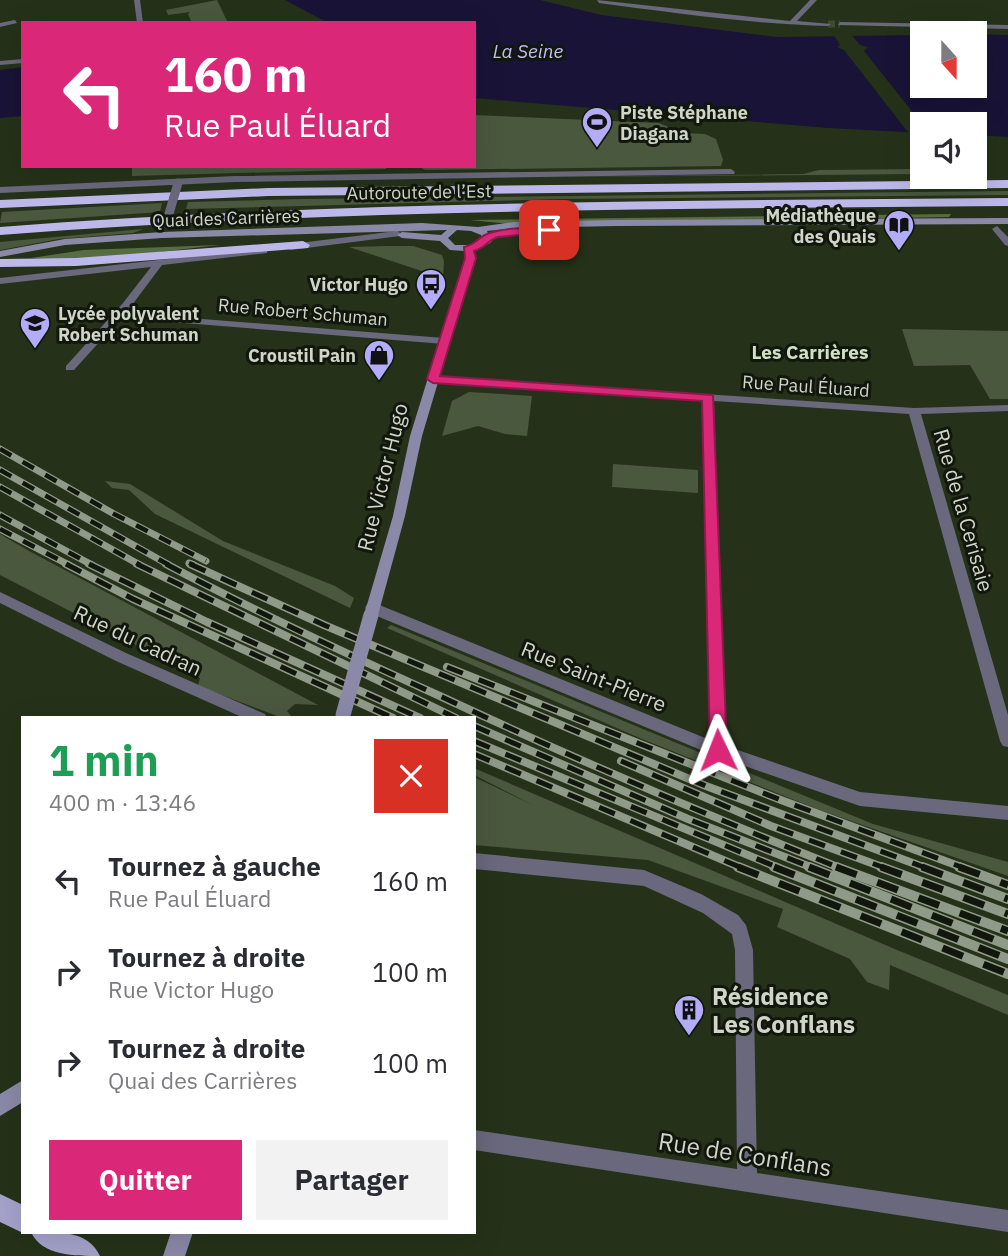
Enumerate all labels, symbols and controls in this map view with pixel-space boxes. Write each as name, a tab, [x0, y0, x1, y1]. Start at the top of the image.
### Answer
north arrow	[910, 21, 987, 98]
map controls	[910, 21, 987, 189]
water label: La Seine	[493, 39, 564, 63]
text: 160 m	[164, 42, 308, 105]
icon: left	[49, 49, 140, 140]
place label: Piste Stéphane Diagana	[620, 101, 748, 145]
text: Rue Paul Éluard	[164, 104, 391, 146]
sports icon: Piste Stéphane Diagana	[580, 105, 614, 149]
button: sound	[910, 112, 987, 189]
street label: Autoroute de l’Est	[346, 179, 492, 205]
pin	[519, 200, 579, 260]
street label: Quai des Carrières	[152, 204, 300, 232]
place label: Médiathèque des Quais	[765, 204, 876, 248]
library icon: Médiathèque des Quais	[882, 208, 916, 252]
icon: arrive	[530, 211, 568, 249]
bus stop icon: Victor Hugo	[414, 267, 448, 311]
place label: Victor Hugo	[310, 273, 408, 296]
street label: Rue Robert Schuman	[217, 293, 389, 331]
place label: Lycée polyvalent Robert Schuman	[58, 302, 199, 346]
school or university icon: Lycée polyvalent Robert Schuman	[18, 306, 52, 350]
shop icon: Croustil Pain	[362, 338, 396, 382]
district label: Les Carrières	[751, 340, 869, 364]
place label: Croustil Pain	[248, 344, 356, 367]
street label: Rue Paul Éluard	[741, 370, 871, 402]
street label: Rue Victor Hugo	[350, 400, 414, 554]
street label: Rue de la Cerisaie	[927, 425, 1001, 595]
street label: Rue du Cadran	[69, 598, 207, 682]
street label: Rue Saint-Pierre	[517, 634, 671, 718]
position arrow	[681, 713, 755, 787]
text: 1 min	[49, 733, 159, 788]
button: close	[374, 739, 448, 813]
text: 400 m · 13:46	[49, 787, 196, 817]
text: Tournez à gauche	[108, 849, 321, 883]
icon: left	[49, 862, 87, 900]
text: 160 m	[372, 864, 448, 898]
text: Rue Paul Éluard	[108, 883, 271, 913]
text: Tournez à droite	[108, 940, 305, 974]
icon: right	[49, 953, 87, 991]
text: 100 m	[372, 955, 448, 989]
text: Rue Victor Hugo	[108, 974, 274, 1004]
place label: Résidence Les Conflans	[712, 980, 855, 1040]
building icon: Résidence Les Conflans	[672, 993, 706, 1037]
text: Tournez à droite	[108, 1031, 305, 1065]
icon: right	[49, 1044, 87, 1082]
text: 100 m	[372, 1046, 448, 1080]
text: Quai des Carrières	[108, 1065, 297, 1095]
street label: Rue de Conflans	[656, 1125, 834, 1183]
button: Quitter	[49, 1140, 242, 1220]
button: Partager	[256, 1140, 448, 1220]

